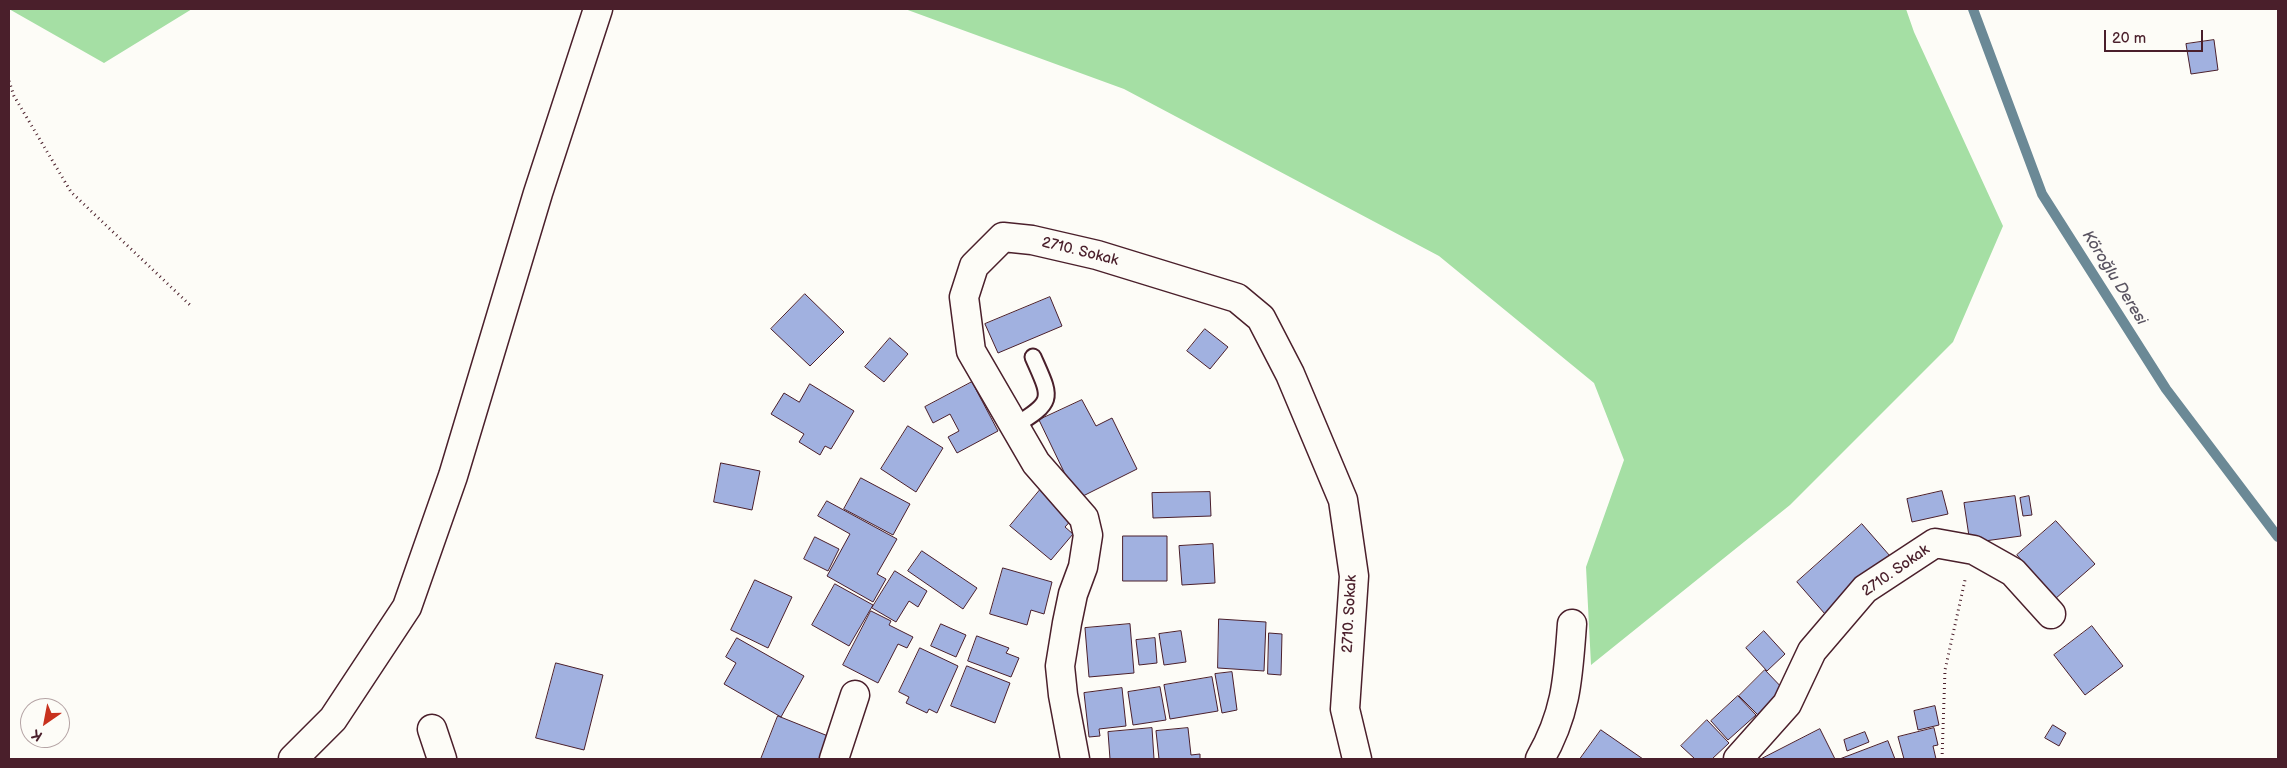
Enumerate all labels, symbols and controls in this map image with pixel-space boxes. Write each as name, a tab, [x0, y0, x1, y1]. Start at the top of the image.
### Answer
scale bar	[2107, 20, 2206, 52]
text: 20 m	[2112, 29, 2146, 48]
water label: Köroğlu Deresi	[2077, 227, 2151, 329]
street label: 2710. Sokak	[1040, 234, 1120, 270]
street label: 2710. Sokak	[1859, 541, 1933, 601]
street label: 2710. Sokak	[1339, 574, 1361, 654]
north arrow	[20, 698, 70, 748]
text: K	[28, 725, 46, 745]

